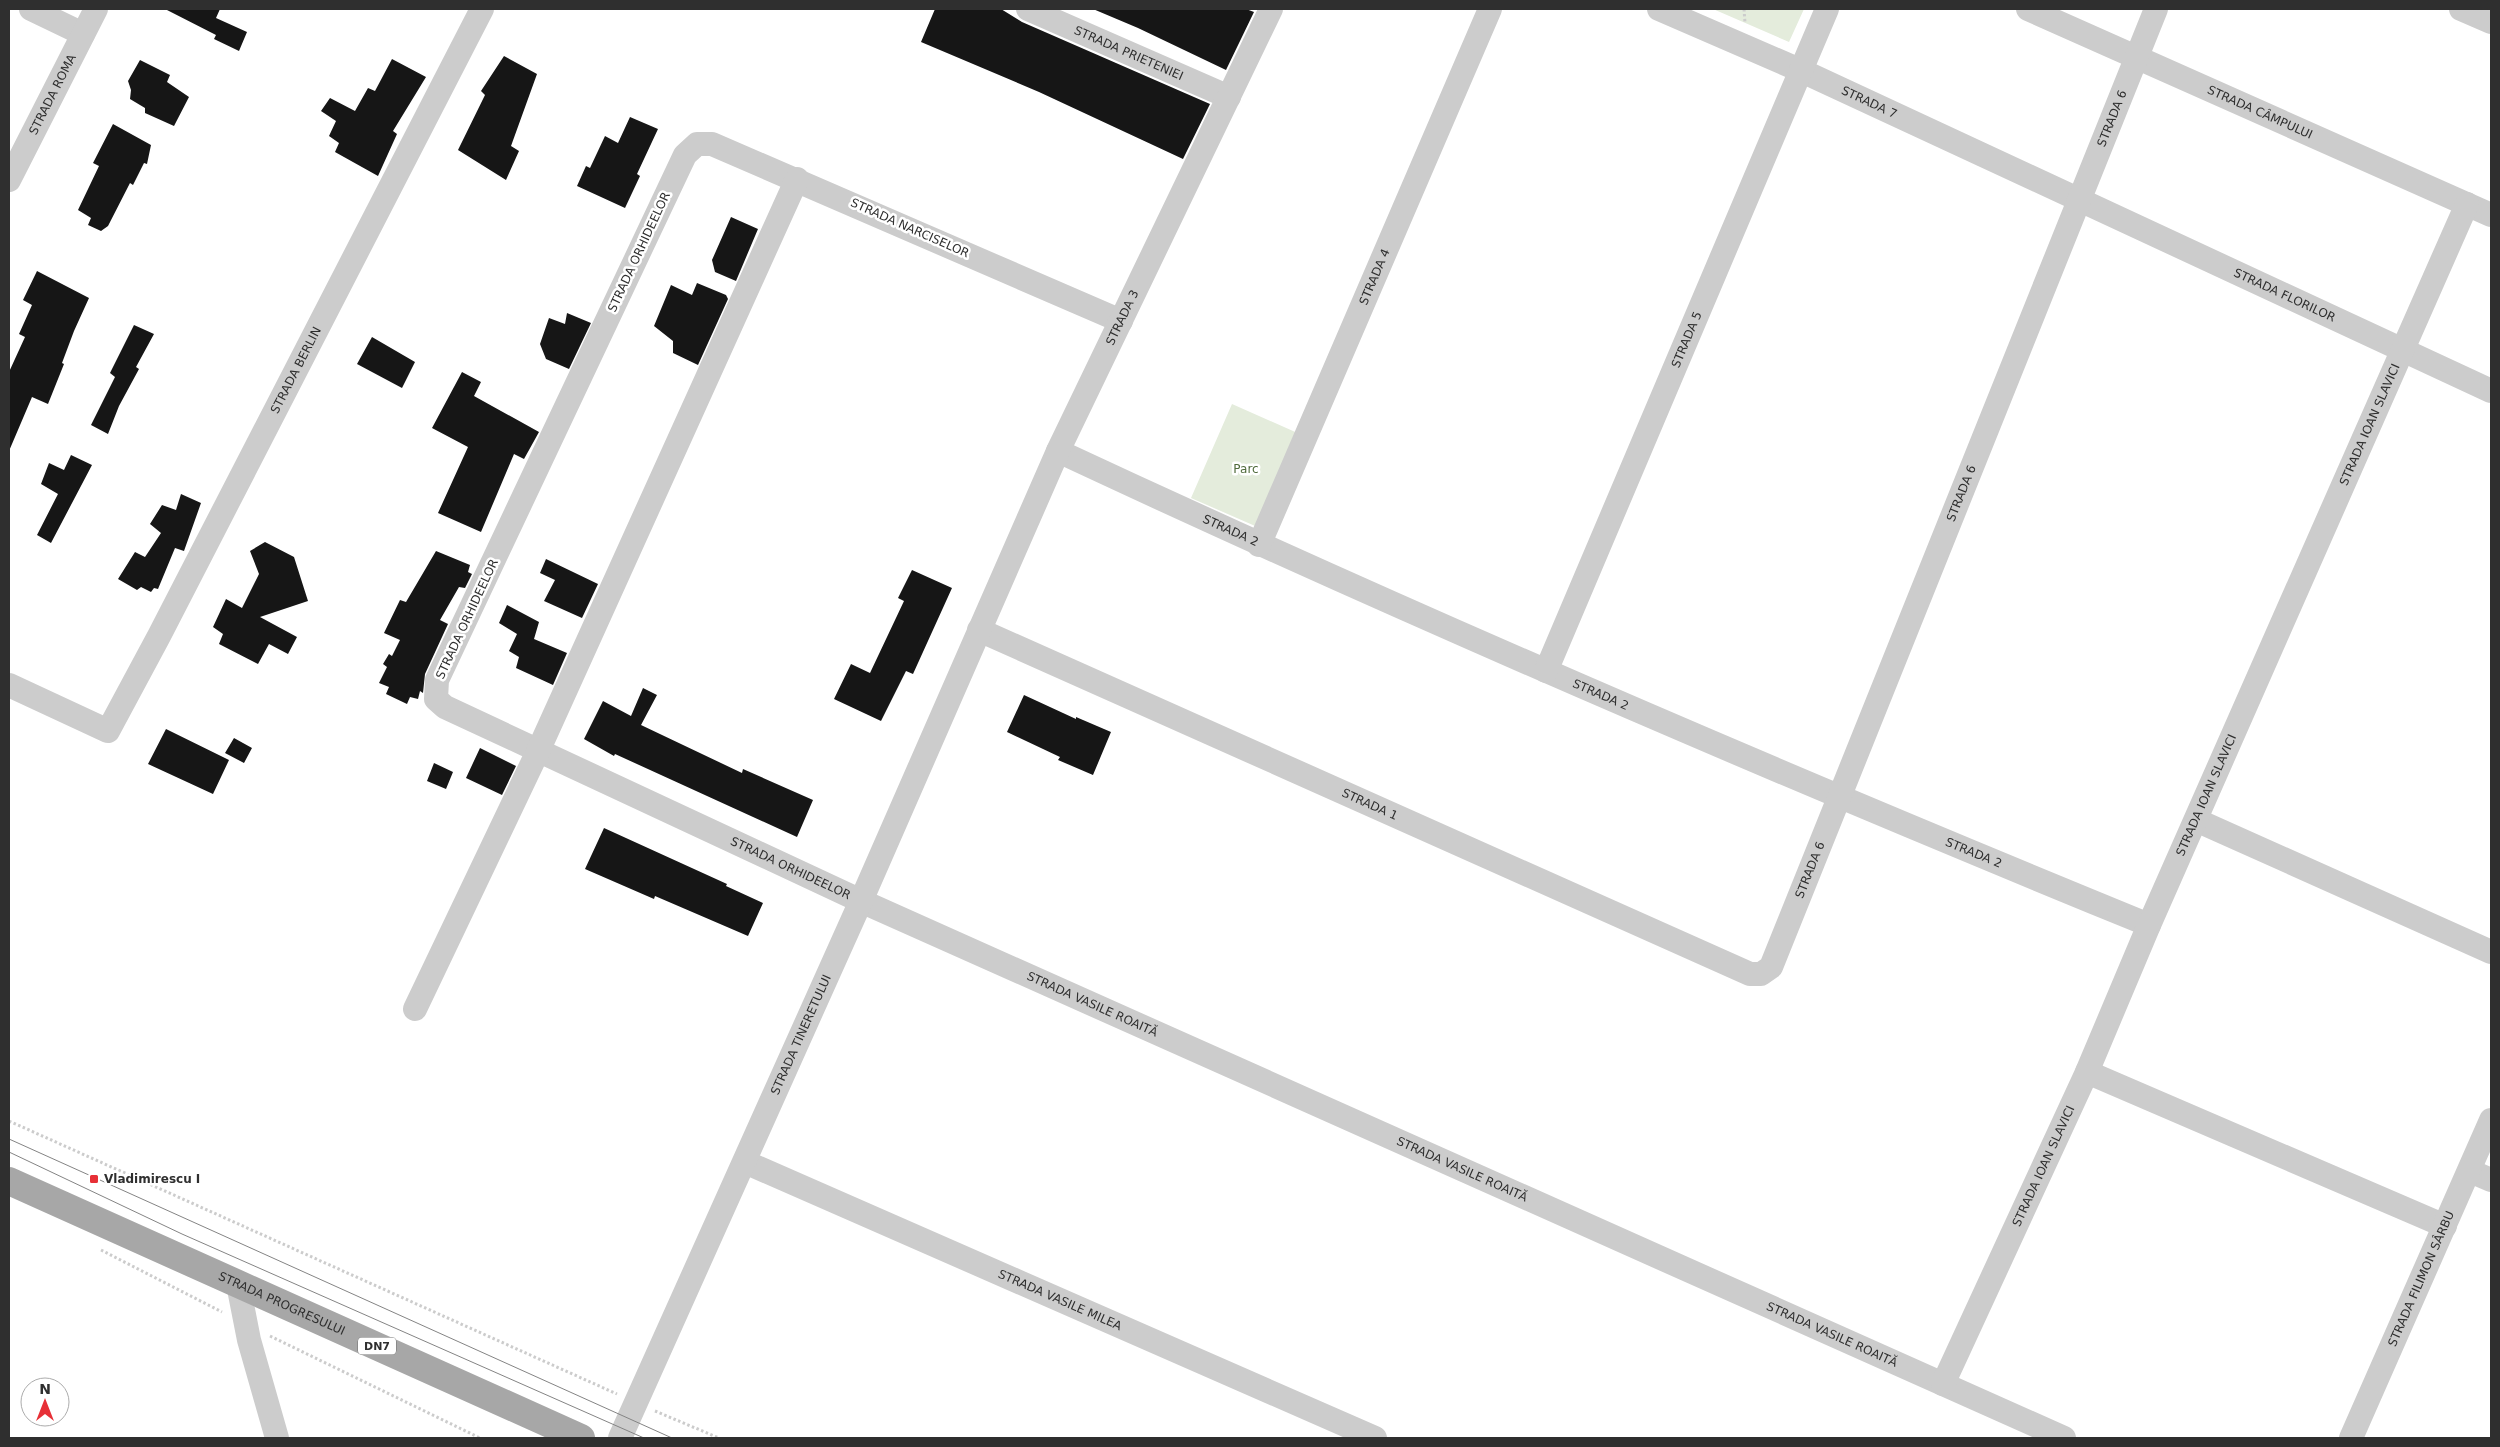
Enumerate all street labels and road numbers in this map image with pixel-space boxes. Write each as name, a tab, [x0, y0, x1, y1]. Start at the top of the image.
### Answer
street label: STRADA PRIETENIEI	[1072, 23, 1185, 83]
street label: STRADA ROMA	[26, 51, 79, 137]
street label: STRADA 7	[1839, 83, 1899, 121]
street label: STRADA CÂMPULUI	[2205, 83, 2315, 142]
street label: STRADA 6	[2094, 88, 2130, 149]
street label: STRADA ORHIDEELOR	[605, 190, 673, 314]
street label: STRADA NARCISELOR	[849, 196, 971, 260]
street label: STRADA 4	[1356, 247, 1393, 307]
street label: STRADA FLORILOR	[2231, 265, 2338, 325]
street label: STRADA 3	[1103, 288, 1142, 347]
street label: STRADA 5	[1669, 309, 1705, 370]
street label: STRADA BERLIN	[268, 325, 324, 416]
street label: STRADA IOAN SLAVICI	[2337, 362, 2403, 488]
street label: STRADA 6	[1944, 463, 1979, 524]
street label: STRADA 2	[1200, 512, 1261, 549]
street label: STRADA ORHIDEELOR	[433, 557, 501, 681]
street label: STRADA 2	[1571, 676, 1631, 713]
street label: STRADA IOAN SLAVICI	[2173, 732, 2239, 858]
street label: STRADA 1	[1340, 786, 1400, 823]
street label: STRADA ORHIDEELOR	[728, 834, 853, 902]
street label: STRADA 2	[1943, 835, 2004, 871]
street label: STRADA 6	[1792, 840, 1828, 900]
street label: STRADA VASILE ROAITĂ	[1025, 969, 1161, 1040]
street label: STRADA TINERETULUI	[768, 973, 834, 1097]
street label: STRADA IOAN SLAVICI	[2010, 1103, 2078, 1229]
street label: STRADA VASILE ROAITĂ	[1395, 1134, 1531, 1205]
street label: STRADA FILIMON SÂRBU	[2385, 1209, 2457, 1349]
street label: STRADA VASILE MILEA	[996, 1267, 1125, 1334]
street label: STRADA PROGRESULUI	[216, 1269, 347, 1338]
street label: STRADA VASILE ROAITĂ	[1764, 1299, 1901, 1370]
road number: DN7	[358, 1338, 396, 1354]

